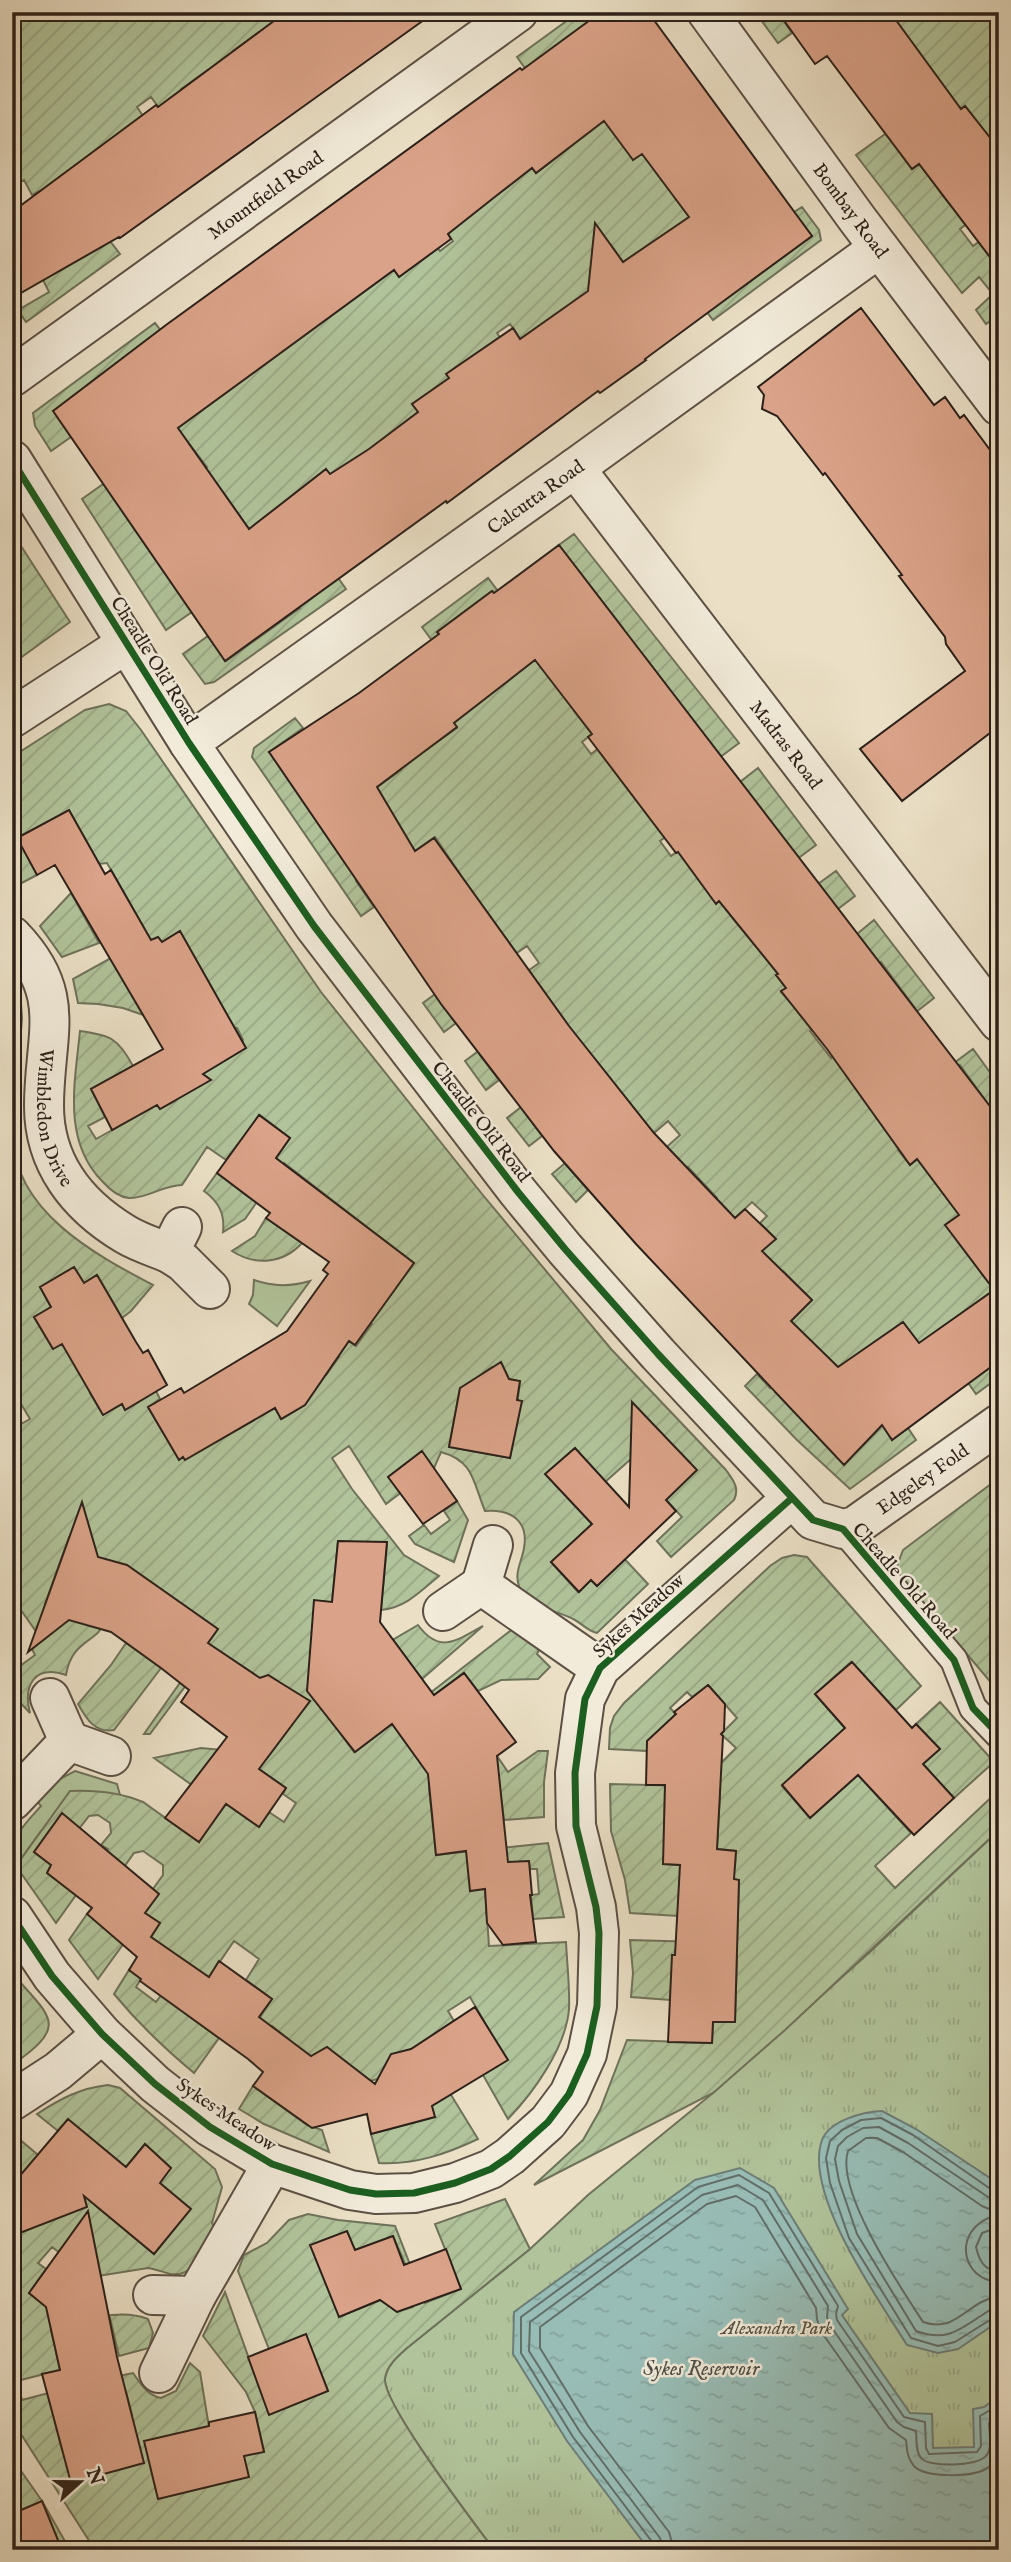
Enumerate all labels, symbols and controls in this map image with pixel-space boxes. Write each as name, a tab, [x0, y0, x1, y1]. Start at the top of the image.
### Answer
street label: Mountfield Road	[204, 146, 329, 246]
street label: Bombay Road	[807, 159, 893, 264]
street label: Calcutta Road	[483, 455, 590, 541]
street label: Cheadle Old Road	[104, 592, 203, 730]
street label: Madras Road	[743, 696, 827, 795]
street label: Wimbledon Drive	[30, 1048, 78, 1192]
street label: Cheadle Old Road	[426, 1057, 536, 1188]
street label: Edgeley Fold	[873, 1439, 975, 1521]
street label: Cheadle Old Road	[846, 1518, 961, 1645]
street label: Sykes Meadow	[588, 1569, 691, 1664]
street label: Sykes Meadow	[171, 2073, 281, 2158]
park label: Alexandra Park	[720, 2317, 833, 2341]
water label: Sykes Reservoir	[643, 2356, 760, 2383]
north arrow	[46, 2446, 116, 2516]
text: N	[79, 2464, 108, 2489]

